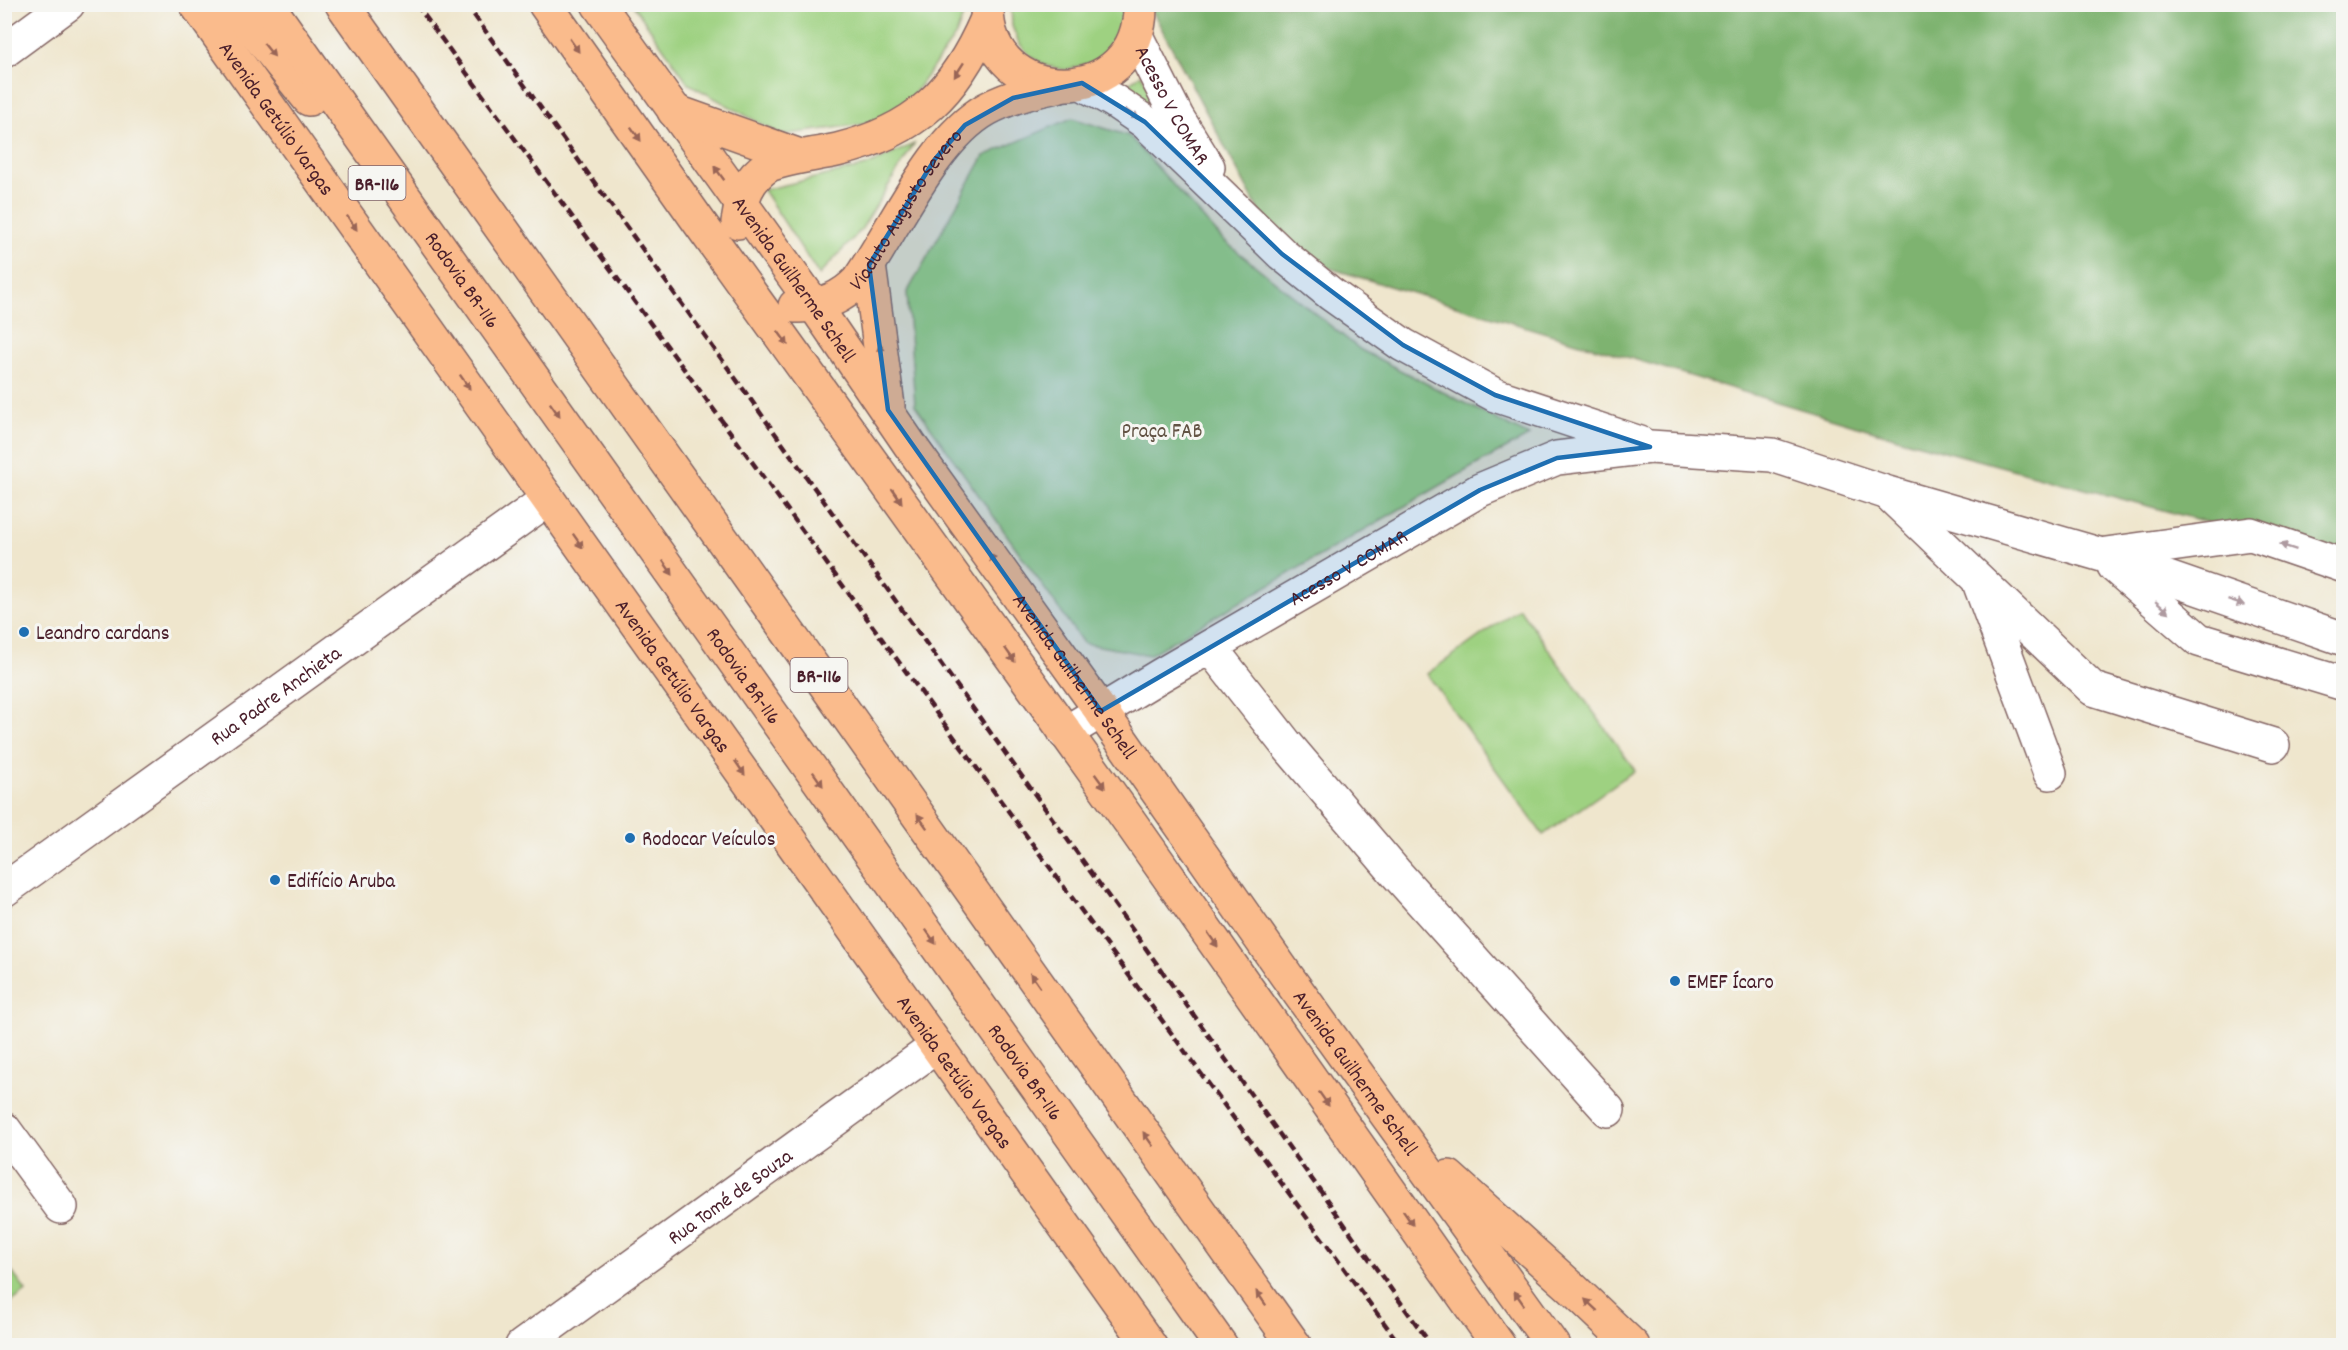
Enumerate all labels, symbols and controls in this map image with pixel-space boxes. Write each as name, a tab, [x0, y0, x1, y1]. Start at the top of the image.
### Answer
street label: Avenida Getúlio Vargas	[209, 37, 340, 203]
one-way arrow	[568, 37, 580, 53]
street label: Acesso V COMAR	[1125, 41, 1215, 172]
one-way arrow	[263, 42, 276, 58]
one-way arrow	[954, 62, 965, 78]
one-way arrow	[1123, 108, 1139, 120]
street label: Viaduto Augusto Severo	[844, 123, 971, 299]
one-way arrow	[630, 125, 642, 141]
road number: BR-116	[348, 166, 406, 200]
one-way arrow	[713, 166, 725, 182]
street label: Avenida Guilherme Schell	[723, 191, 862, 370]
one-way arrow	[346, 215, 358, 231]
street label: Rodovia BR-116	[415, 226, 505, 336]
one-way arrow	[777, 329, 789, 345]
one-way arrow	[876, 343, 886, 362]
one-way arrow	[459, 374, 471, 390]
one-way arrow	[549, 401, 561, 417]
park label: Praça FAB	[1121, 418, 1203, 448]
one-way arrow	[891, 488, 902, 504]
street label: Acesso V COMAR	[1284, 523, 1414, 616]
one-way arrow	[572, 533, 584, 549]
one-way arrow	[2279, 542, 2297, 551]
one-way arrow	[988, 553, 1000, 569]
one-way arrow	[662, 560, 674, 576]
street label: Avenida Guilherme Schell	[1003, 588, 1143, 767]
street label: Avenida Getúlio Vargas	[606, 594, 736, 761]
one-way arrow	[2227, 598, 2245, 608]
one-way arrow	[2154, 600, 2169, 613]
place label: Leandro cardans	[36, 620, 170, 650]
street label: Rodovia BR-116	[697, 623, 787, 732]
marker: Leandro cardans	[17, 625, 31, 639]
street label: Rua Padre Anchieta	[205, 639, 350, 755]
one-way arrow	[1004, 647, 1015, 663]
road number: BR-116	[790, 658, 848, 692]
one-way arrow	[734, 760, 746, 776]
one-way arrow	[812, 770, 824, 786]
one-way arrow	[1094, 772, 1106, 788]
one-way arrow	[917, 813, 928, 829]
place label: Rodocar Veículos	[642, 826, 776, 856]
marker: Rodocar Veículos	[623, 831, 637, 845]
place label: Edifício Aruba	[287, 868, 396, 898]
marker: Edifício Aruba	[268, 873, 282, 887]
one-way arrow	[925, 929, 937, 945]
one-way arrow	[1207, 931, 1219, 947]
place label: EMEF Ícaro	[1687, 969, 1774, 999]
one-way arrow	[1030, 972, 1041, 988]
marker: EMEF Ícaro	[1668, 974, 1682, 988]
street label: Avenida Guilherme Schell	[1284, 985, 1424, 1163]
street label: Avenida Getúlio Vargas	[887, 990, 1018, 1157]
street label: Rodovia BR-116	[979, 1019, 1069, 1128]
one-way arrow	[1318, 1091, 1330, 1107]
one-way arrow	[1142, 1131, 1154, 1147]
street label: Rua Tomé de Souza	[663, 1142, 801, 1254]
one-way arrow	[1402, 1209, 1414, 1225]
one-way arrow	[1255, 1290, 1267, 1306]
one-way arrow	[1513, 1290, 1525, 1306]
one-way arrow	[1583, 1298, 1598, 1312]

